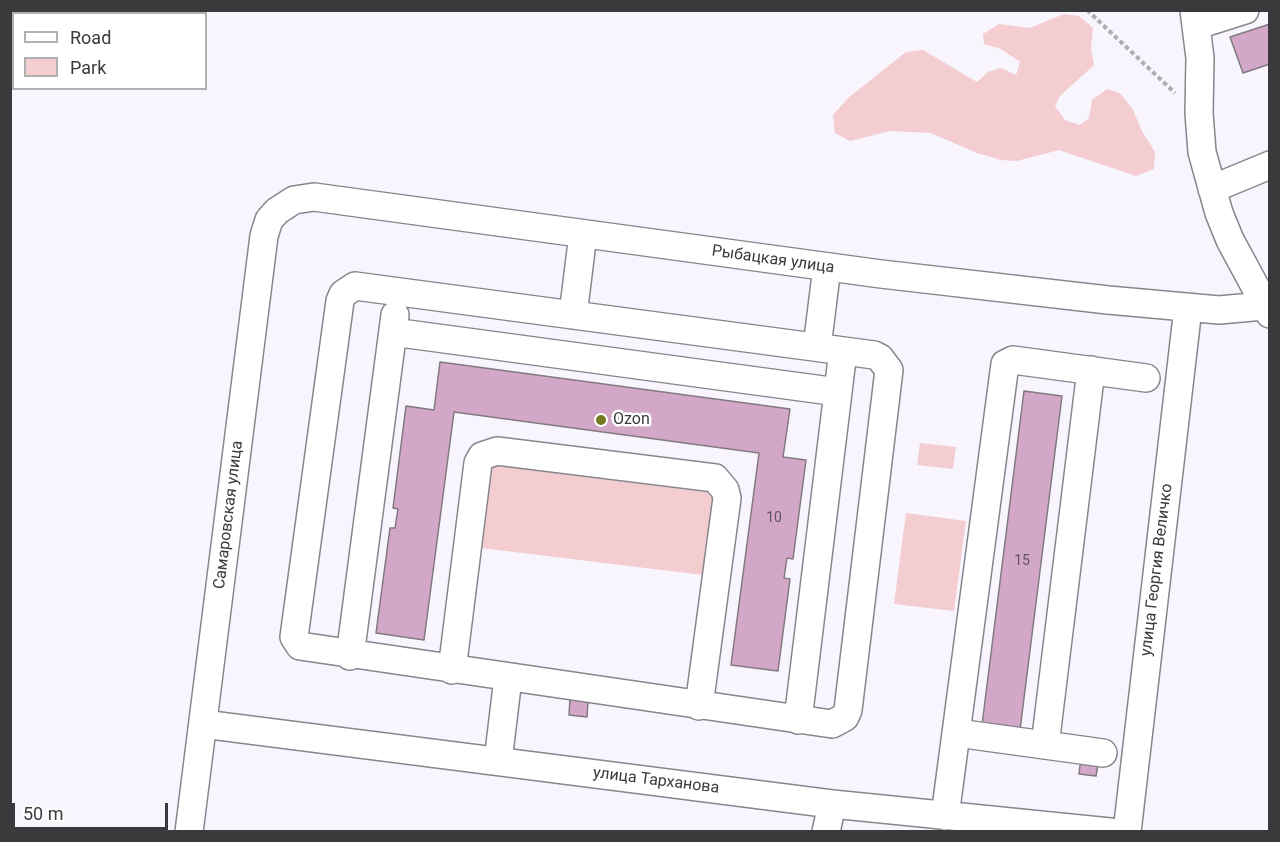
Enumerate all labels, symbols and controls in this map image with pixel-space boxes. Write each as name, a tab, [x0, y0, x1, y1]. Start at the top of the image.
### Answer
legend	[12, 12, 207, 90]
text: Road	[70, 27, 111, 48]
text: Park	[70, 57, 106, 78]
street label: Рыбацкая улица	[710, 242, 836, 278]
place label: Ozon	[613, 410, 650, 430]
marker: Ozon	[594, 413, 608, 427]
street label: Самаровская улица	[210, 440, 248, 590]
street label: улица Георгия Величко	[1137, 483, 1177, 657]
house number: 10	[766, 510, 782, 526]
house number: 15	[1014, 553, 1030, 569]
street label: улица Тарханова	[592, 764, 720, 798]
scale bar	[15, 791, 171, 829]
text: 50 m	[23, 803, 63, 824]

